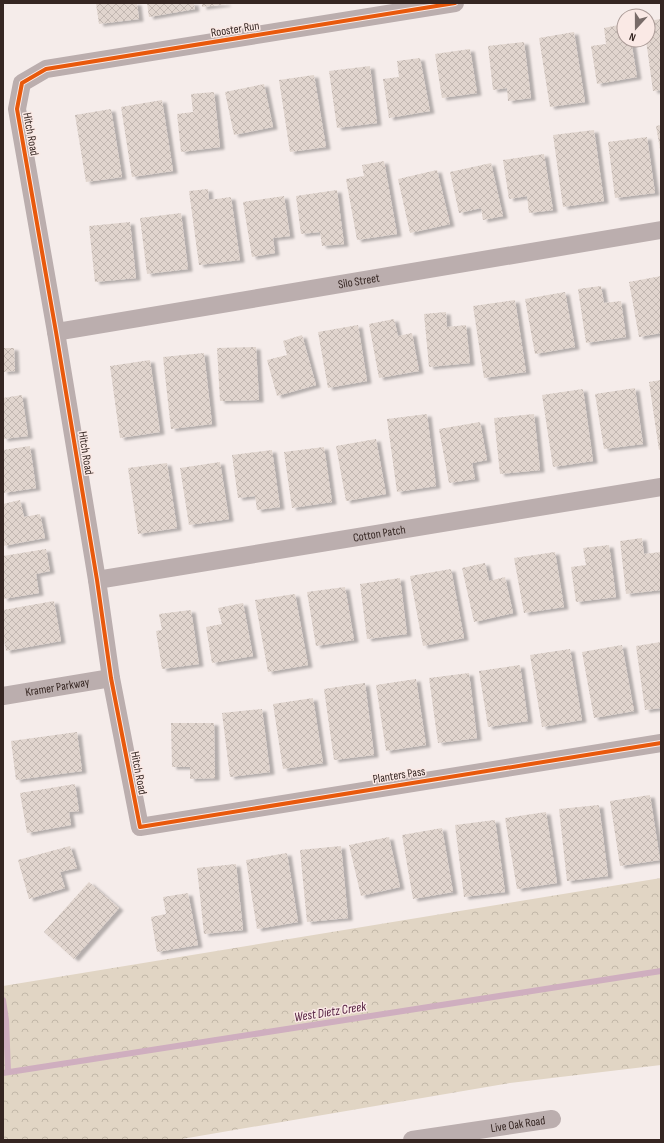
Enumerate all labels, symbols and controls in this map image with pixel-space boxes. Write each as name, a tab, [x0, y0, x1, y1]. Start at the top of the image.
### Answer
north arrow	[616, 8, 656, 48]
street label: Rooster Run	[210, 18, 261, 41]
text: N	[627, 30, 638, 44]
street label: Hitch Road	[19, 111, 42, 157]
street label: Silo Street	[337, 271, 381, 292]
street label: Hitch Road	[75, 430, 96, 476]
street label: Cotton Patch	[352, 522, 407, 546]
street label: Kramer Parkway	[24, 675, 91, 700]
street label: Hitch Road	[127, 750, 150, 796]
street label: Planters Pass	[372, 764, 426, 787]
water label: West Dietz Creek	[293, 998, 368, 1026]
street label: Live Oak Road	[490, 1113, 546, 1136]

